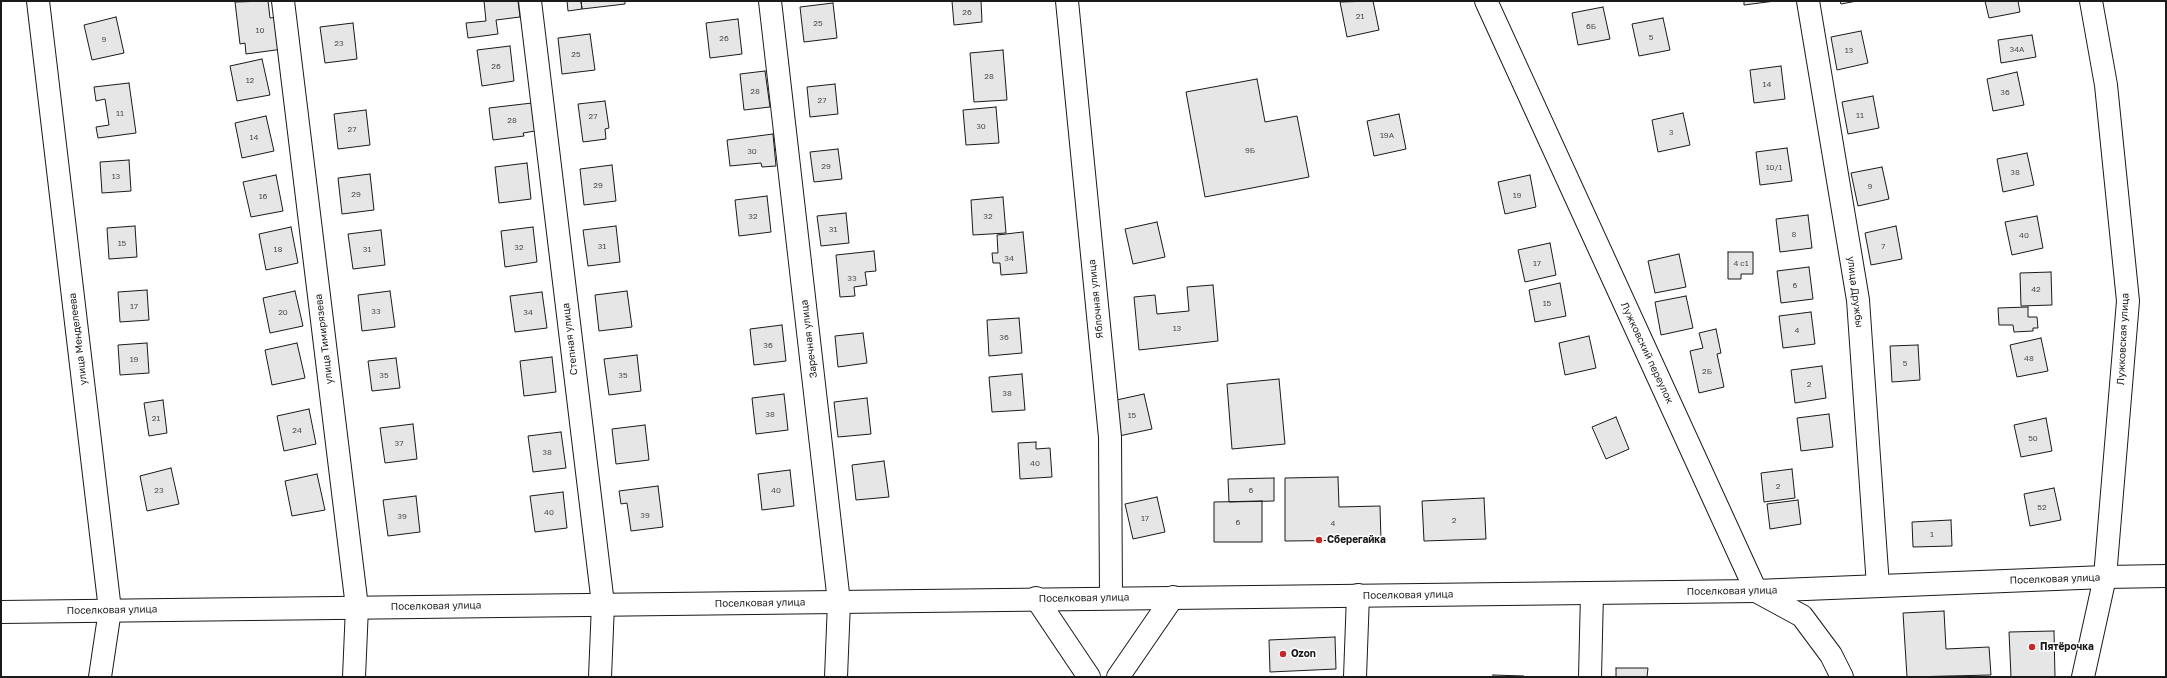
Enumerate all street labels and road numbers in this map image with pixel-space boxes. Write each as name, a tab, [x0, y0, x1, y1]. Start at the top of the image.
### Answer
street label: улица Дружбы	[1845, 256, 1865, 328]
street label: Яблочная улица	[1086, 259, 1106, 339]
street label: улица Менделеева	[66, 292, 90, 386]
street label: улица Тимирязева	[313, 293, 335, 385]
street label: Лужковская улица	[2115, 293, 2131, 385]
street label: Заречная улица	[798, 299, 820, 379]
street label: Лужковский переулок	[1618, 300, 1676, 406]
street label: Степная улица	[560, 302, 580, 376]
street label: Поселковая улица	[2009, 571, 2101, 587]
street label: Поселковая улица	[1686, 584, 1778, 598]
street label: Поселковая улица	[1362, 588, 1454, 602]
street label: Поселковая улица	[1038, 591, 1130, 605]
street label: Поселковая улица	[714, 596, 806, 610]
street label: Поселковая улица	[390, 599, 482, 613]
street label: Поселковая улица	[66, 603, 158, 617]

